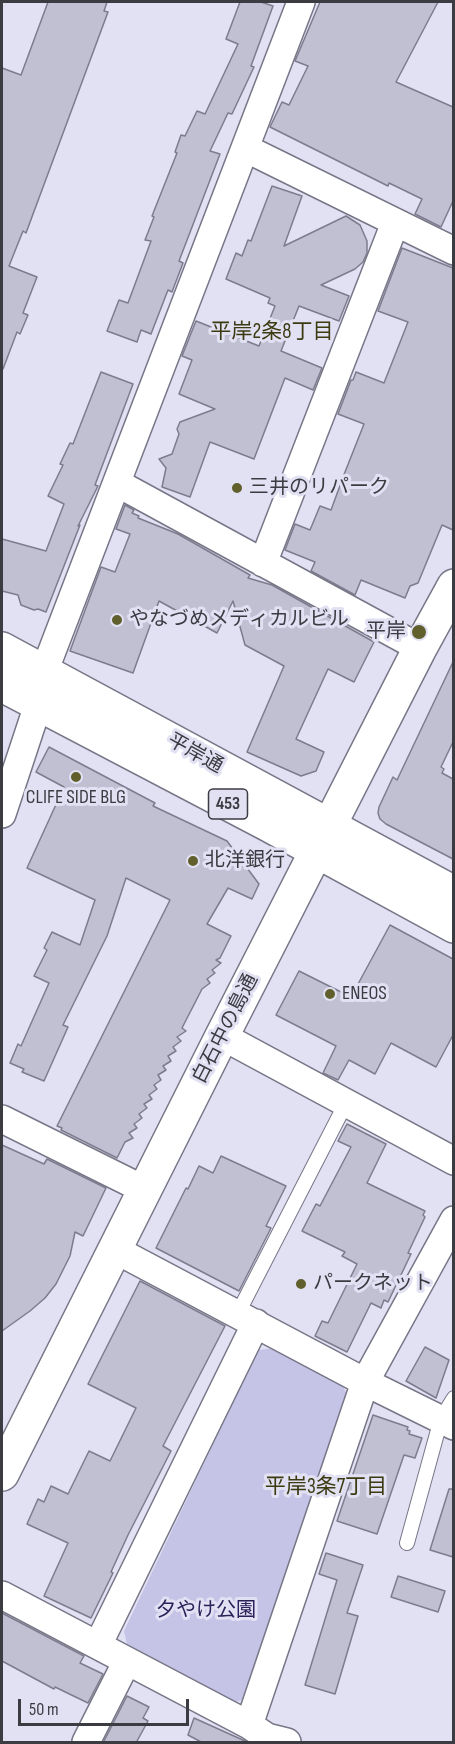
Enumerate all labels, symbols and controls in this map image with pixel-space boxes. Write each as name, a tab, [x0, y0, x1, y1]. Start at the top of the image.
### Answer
district label: 平岸2条8丁目	[211, 320, 333, 346]
place label: 三井のリパーク	[249, 476, 389, 500]
marker: 三井のリパーク	[230, 481, 244, 495]
place label: やなづめメディカルビル	[129, 608, 349, 632]
marker: やなづめメディカルビル	[110, 613, 124, 627]
place label: 平岸	[366, 620, 406, 644]
marker: 平岸	[410, 623, 428, 641]
street label: 平岸通	[163, 729, 227, 779]
marker: CLIFE SIDE BLG	[69, 770, 83, 784]
place label: CLIFE SIDE BLG	[26, 786, 126, 810]
road number: 453	[208, 789, 248, 819]
place label: 北洋銀行	[205, 849, 285, 873]
marker: 北洋銀行	[186, 854, 200, 868]
street label: 白石中の島通	[188, 970, 264, 1088]
place label: ENEOS	[342, 982, 387, 1006]
marker: ENEOS	[323, 987, 337, 1001]
place label: パークネット	[313, 1272, 433, 1296]
marker: パークネット	[294, 1277, 308, 1291]
district label: 平岸3条7丁目	[265, 1475, 387, 1501]
park label: 夕やけ公園	[156, 1599, 256, 1623]
scale bar	[21, 1687, 192, 1725]
text: 50 m	[29, 1699, 59, 1720]

